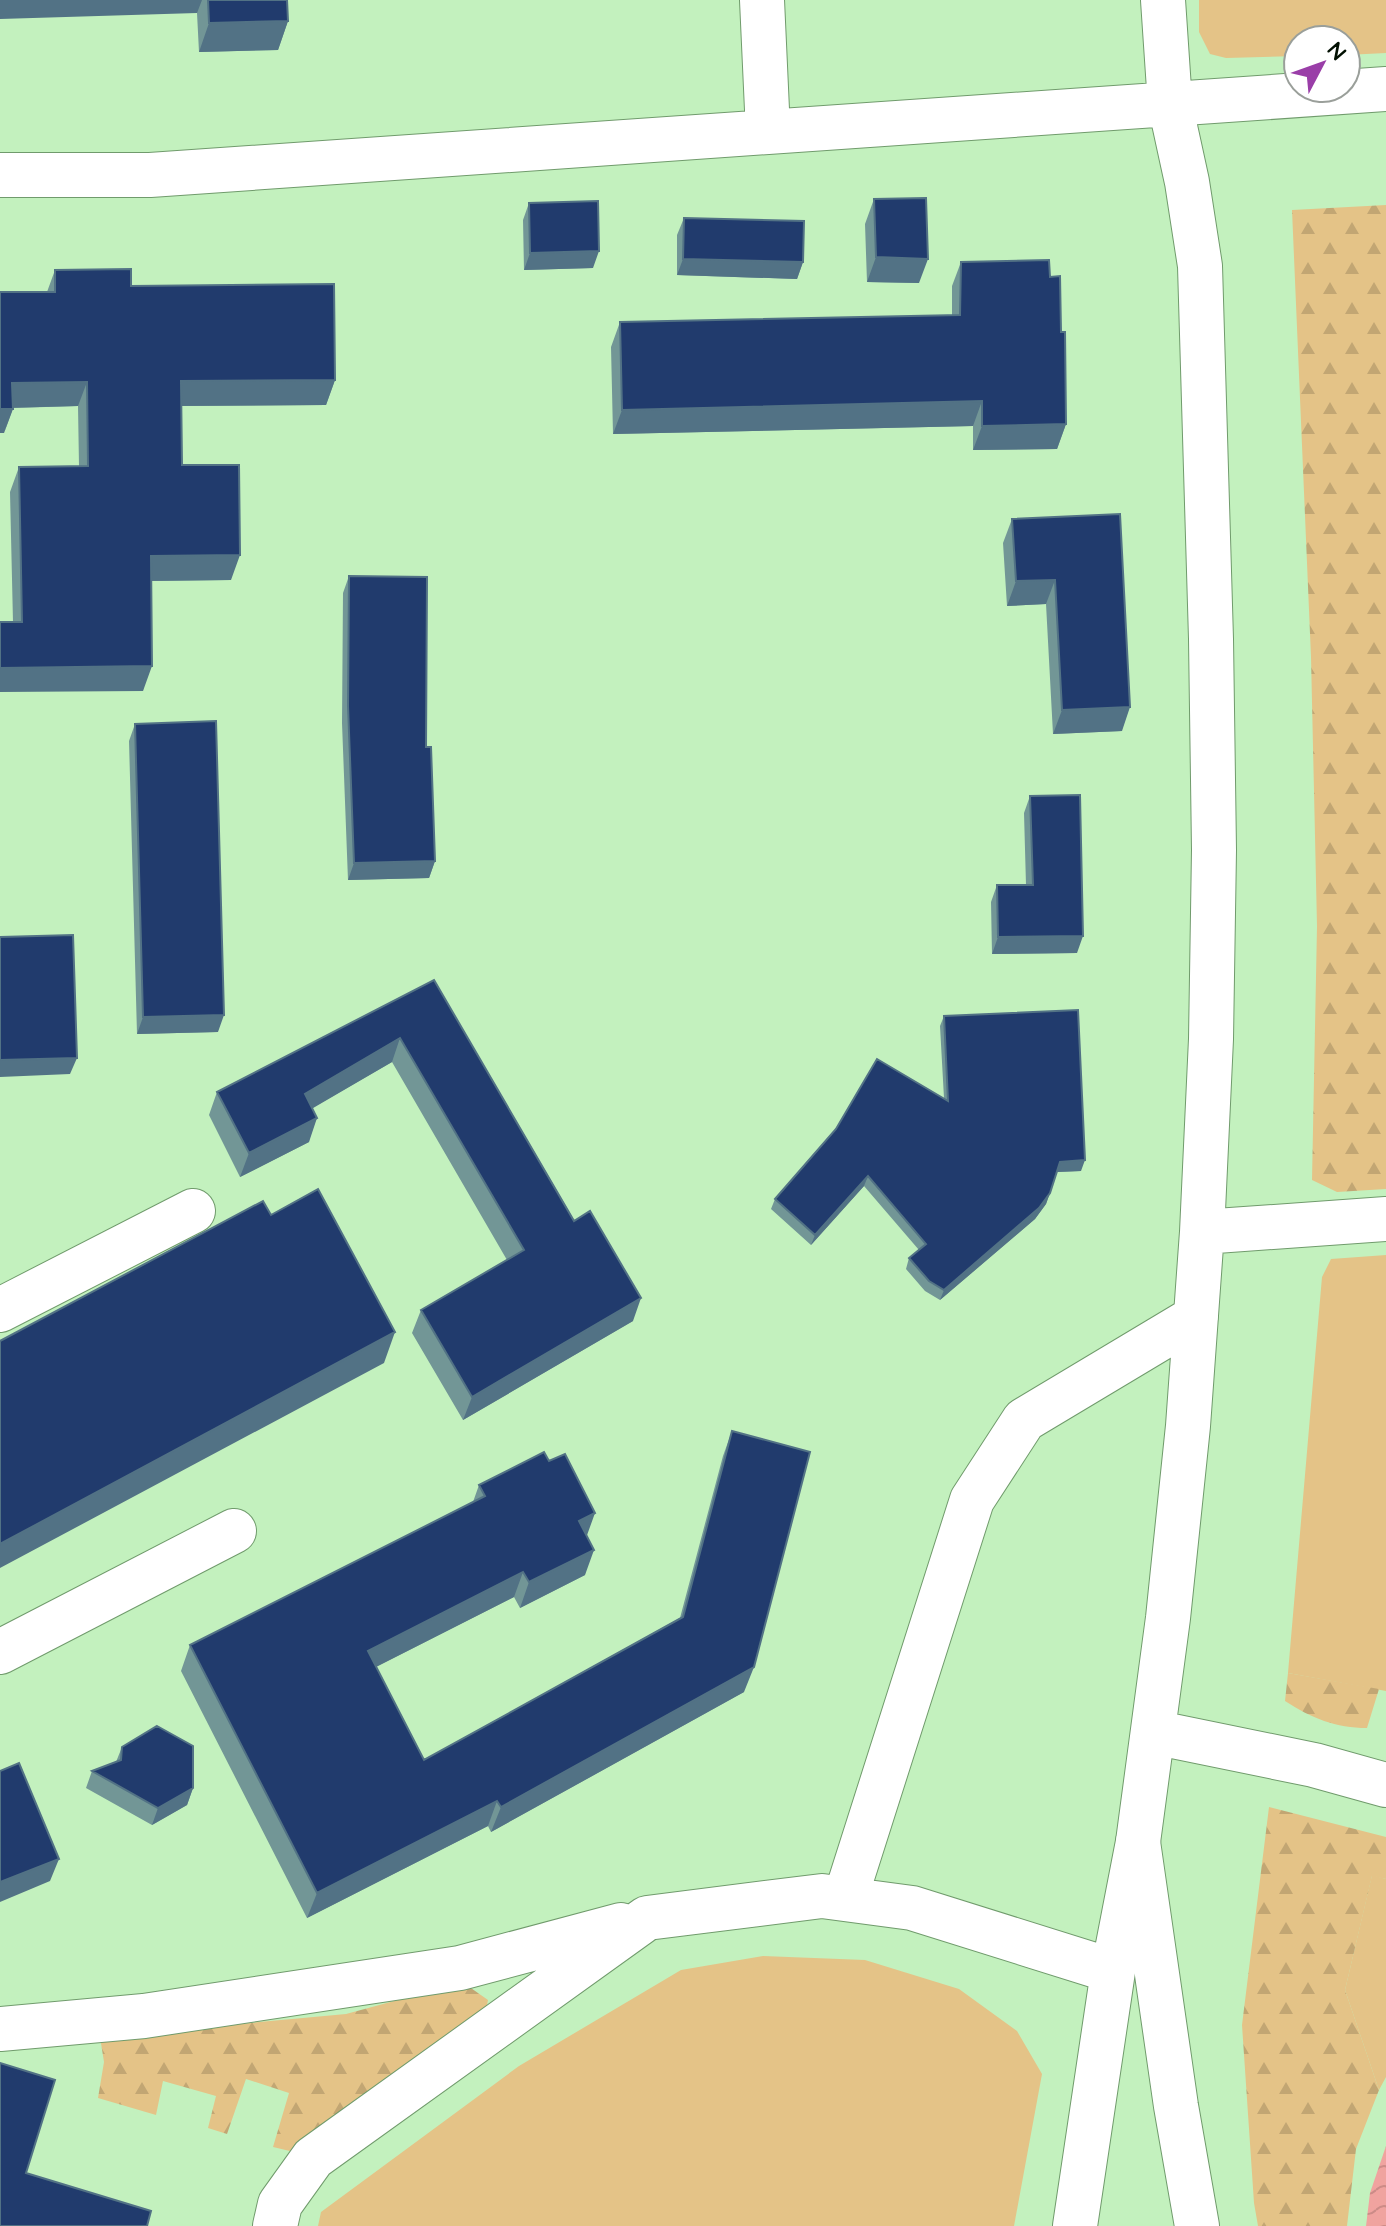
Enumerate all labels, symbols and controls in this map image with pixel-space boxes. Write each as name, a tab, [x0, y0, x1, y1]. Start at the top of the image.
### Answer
north arrow	[1282, 24, 1362, 104]
text: N	[1321, 36, 1353, 66]

